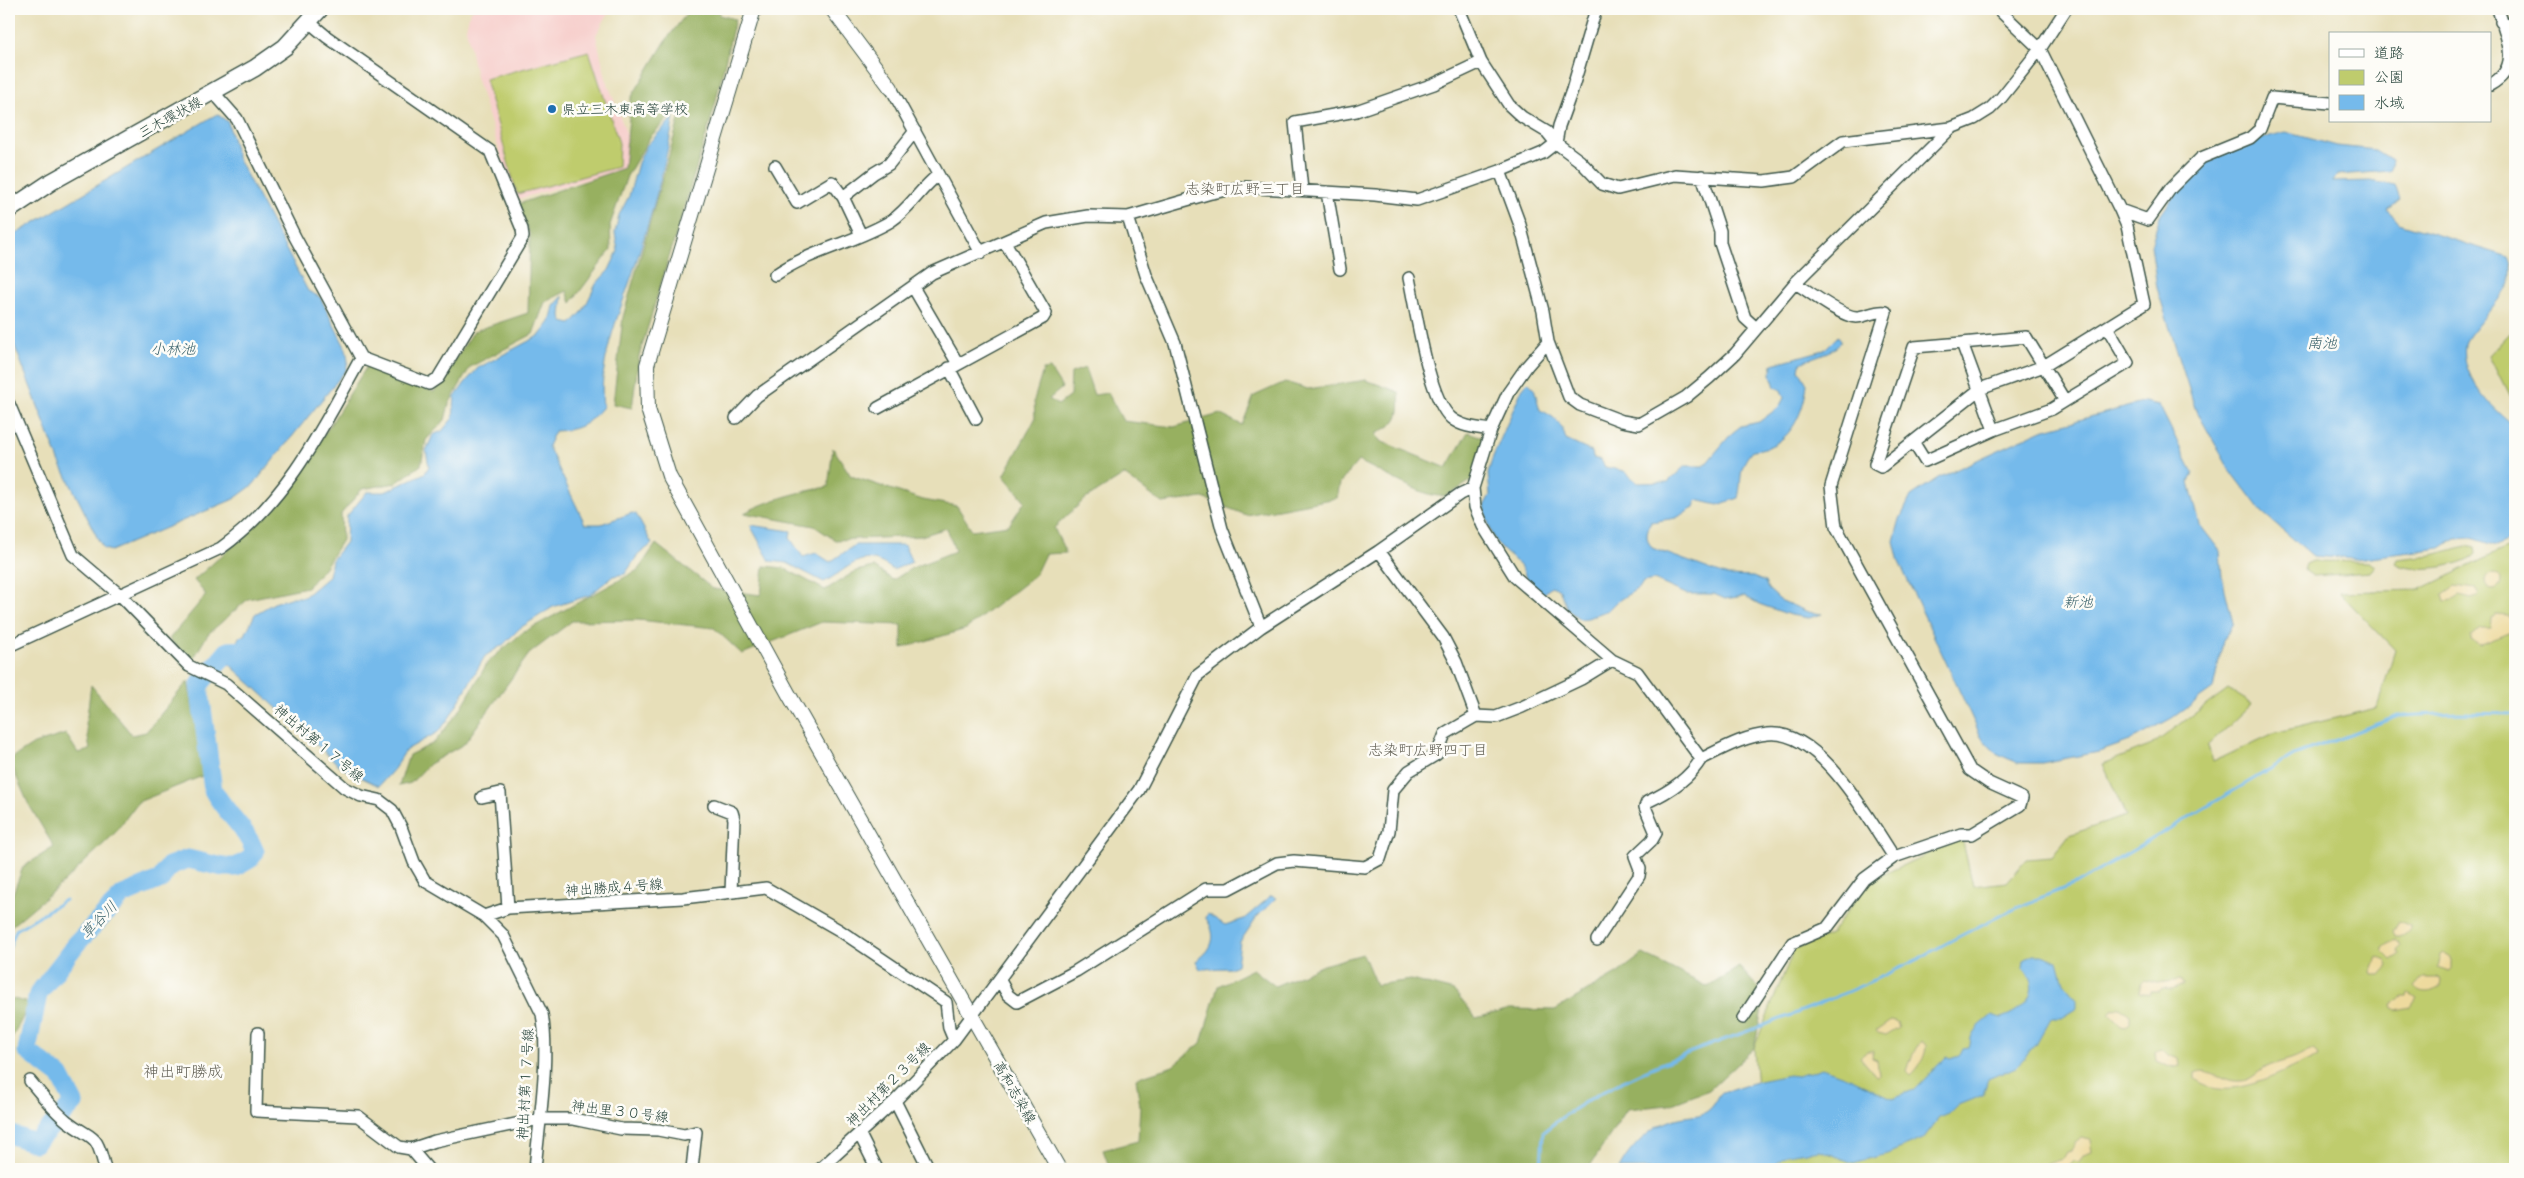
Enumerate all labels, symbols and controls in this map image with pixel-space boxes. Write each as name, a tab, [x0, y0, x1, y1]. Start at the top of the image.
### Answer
legend	[2329, 32, 2492, 122]
text: 道路	[2374, 42, 2404, 66]
text: 公園	[2374, 66, 2404, 90]
street label: 三木環状線	[135, 91, 206, 144]
text: 水域	[2374, 92, 2404, 116]
place label: 県立三木東高等学校	[562, 99, 688, 121]
marker: 県立三木東高等学校	[546, 103, 558, 115]
district label: 志染町広野三丁目	[1185, 178, 1305, 202]
water label: 南池	[2307, 332, 2338, 356]
water label: 小林池	[150, 338, 196, 362]
water label: 新池	[2063, 591, 2094, 615]
street label: 神出村第１７号線	[268, 699, 368, 788]
district label: 志染町広野四丁目	[1368, 739, 1488, 763]
street label: 神出勝成４号線	[564, 874, 664, 902]
water label: 草谷川	[75, 896, 124, 945]
street label: 神出村第１７号線	[512, 1028, 540, 1141]
street label: 神出村第２３号線	[841, 1037, 936, 1132]
street label: 高和志染線	[987, 1057, 1041, 1128]
district label: 神出町勝成	[143, 1060, 223, 1085]
street label: 神出里３０号線	[570, 1095, 670, 1129]

